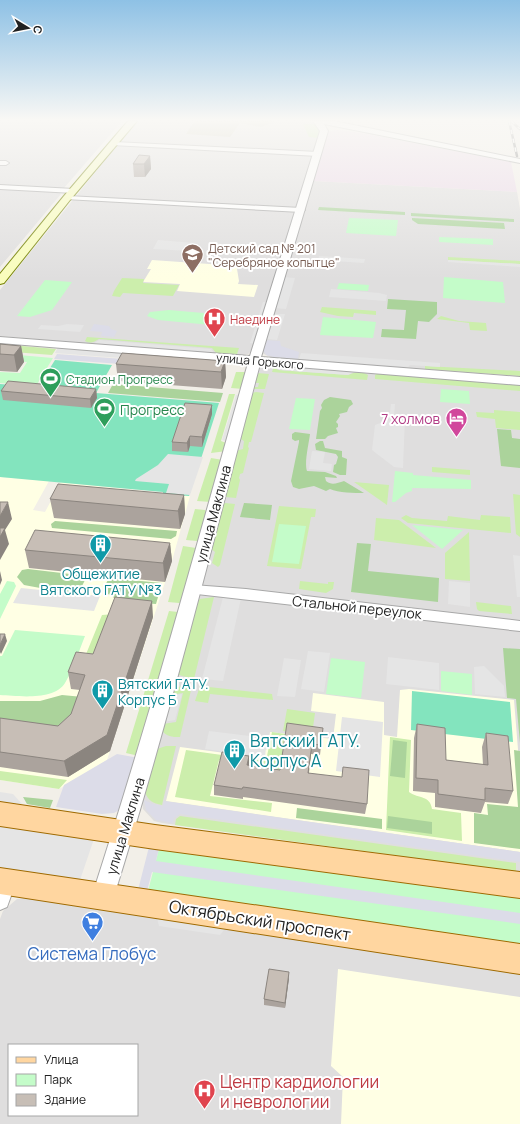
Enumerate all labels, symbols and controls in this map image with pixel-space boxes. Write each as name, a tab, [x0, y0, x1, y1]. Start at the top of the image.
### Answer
north arrow	[8, 8, 48, 48]
text: С	[30, 25, 46, 35]
place label: Детский сад № 201 "Серебряное копытце"	[208, 240, 340, 271]
school or university icon: Детский сад № 201 "Серебряное копытце"	[180, 242, 206, 275]
hospital icon: Наедине	[201, 306, 227, 339]
place label: Наедине	[230, 311, 280, 328]
street label: улица Горького	[216, 349, 304, 373]
sports icon: Стадион Прогресс	[37, 366, 63, 399]
place label: Стадион Прогресс	[66, 371, 173, 388]
sports icon: Прогресс	[92, 396, 118, 429]
place label: Прогресс	[120, 400, 185, 419]
hotel icon: 7 холмов	[443, 405, 469, 438]
place label: 7 холмов	[381, 409, 440, 428]
street label: улица Маклина	[191, 463, 235, 565]
building icon: Общежитие Вятского ГАТУ №3	[88, 532, 114, 565]
place label: Общежитие Вятского ГАТУ №3	[40, 564, 162, 599]
street label: Стальной переулок	[291, 591, 424, 623]
place label: Вятский ГАТУ. Корпус Б	[118, 674, 209, 709]
building icon: Вятский ГАТУ. Корпус Б	[90, 678, 116, 711]
place label: Вятский ГАТУ. Корпус А	[250, 729, 360, 772]
building icon: Вятский ГАТУ. Корпус А	[221, 737, 247, 770]
street label: улица Маклина	[101, 775, 149, 877]
street label: Октябрьский проспект	[167, 894, 353, 946]
supermarket icon: Система Глобус	[79, 910, 105, 943]
place label: Система Глобус	[27, 942, 157, 965]
legend	[8, 1044, 138, 1116]
text: Улица	[44, 1051, 78, 1068]
place label: Центр кардиологии и неврологии	[220, 1070, 379, 1113]
text: Парк	[44, 1071, 73, 1088]
hospital icon: Центр кардиологии и неврологии	[191, 1078, 217, 1111]
text: Здание	[44, 1091, 86, 1108]

